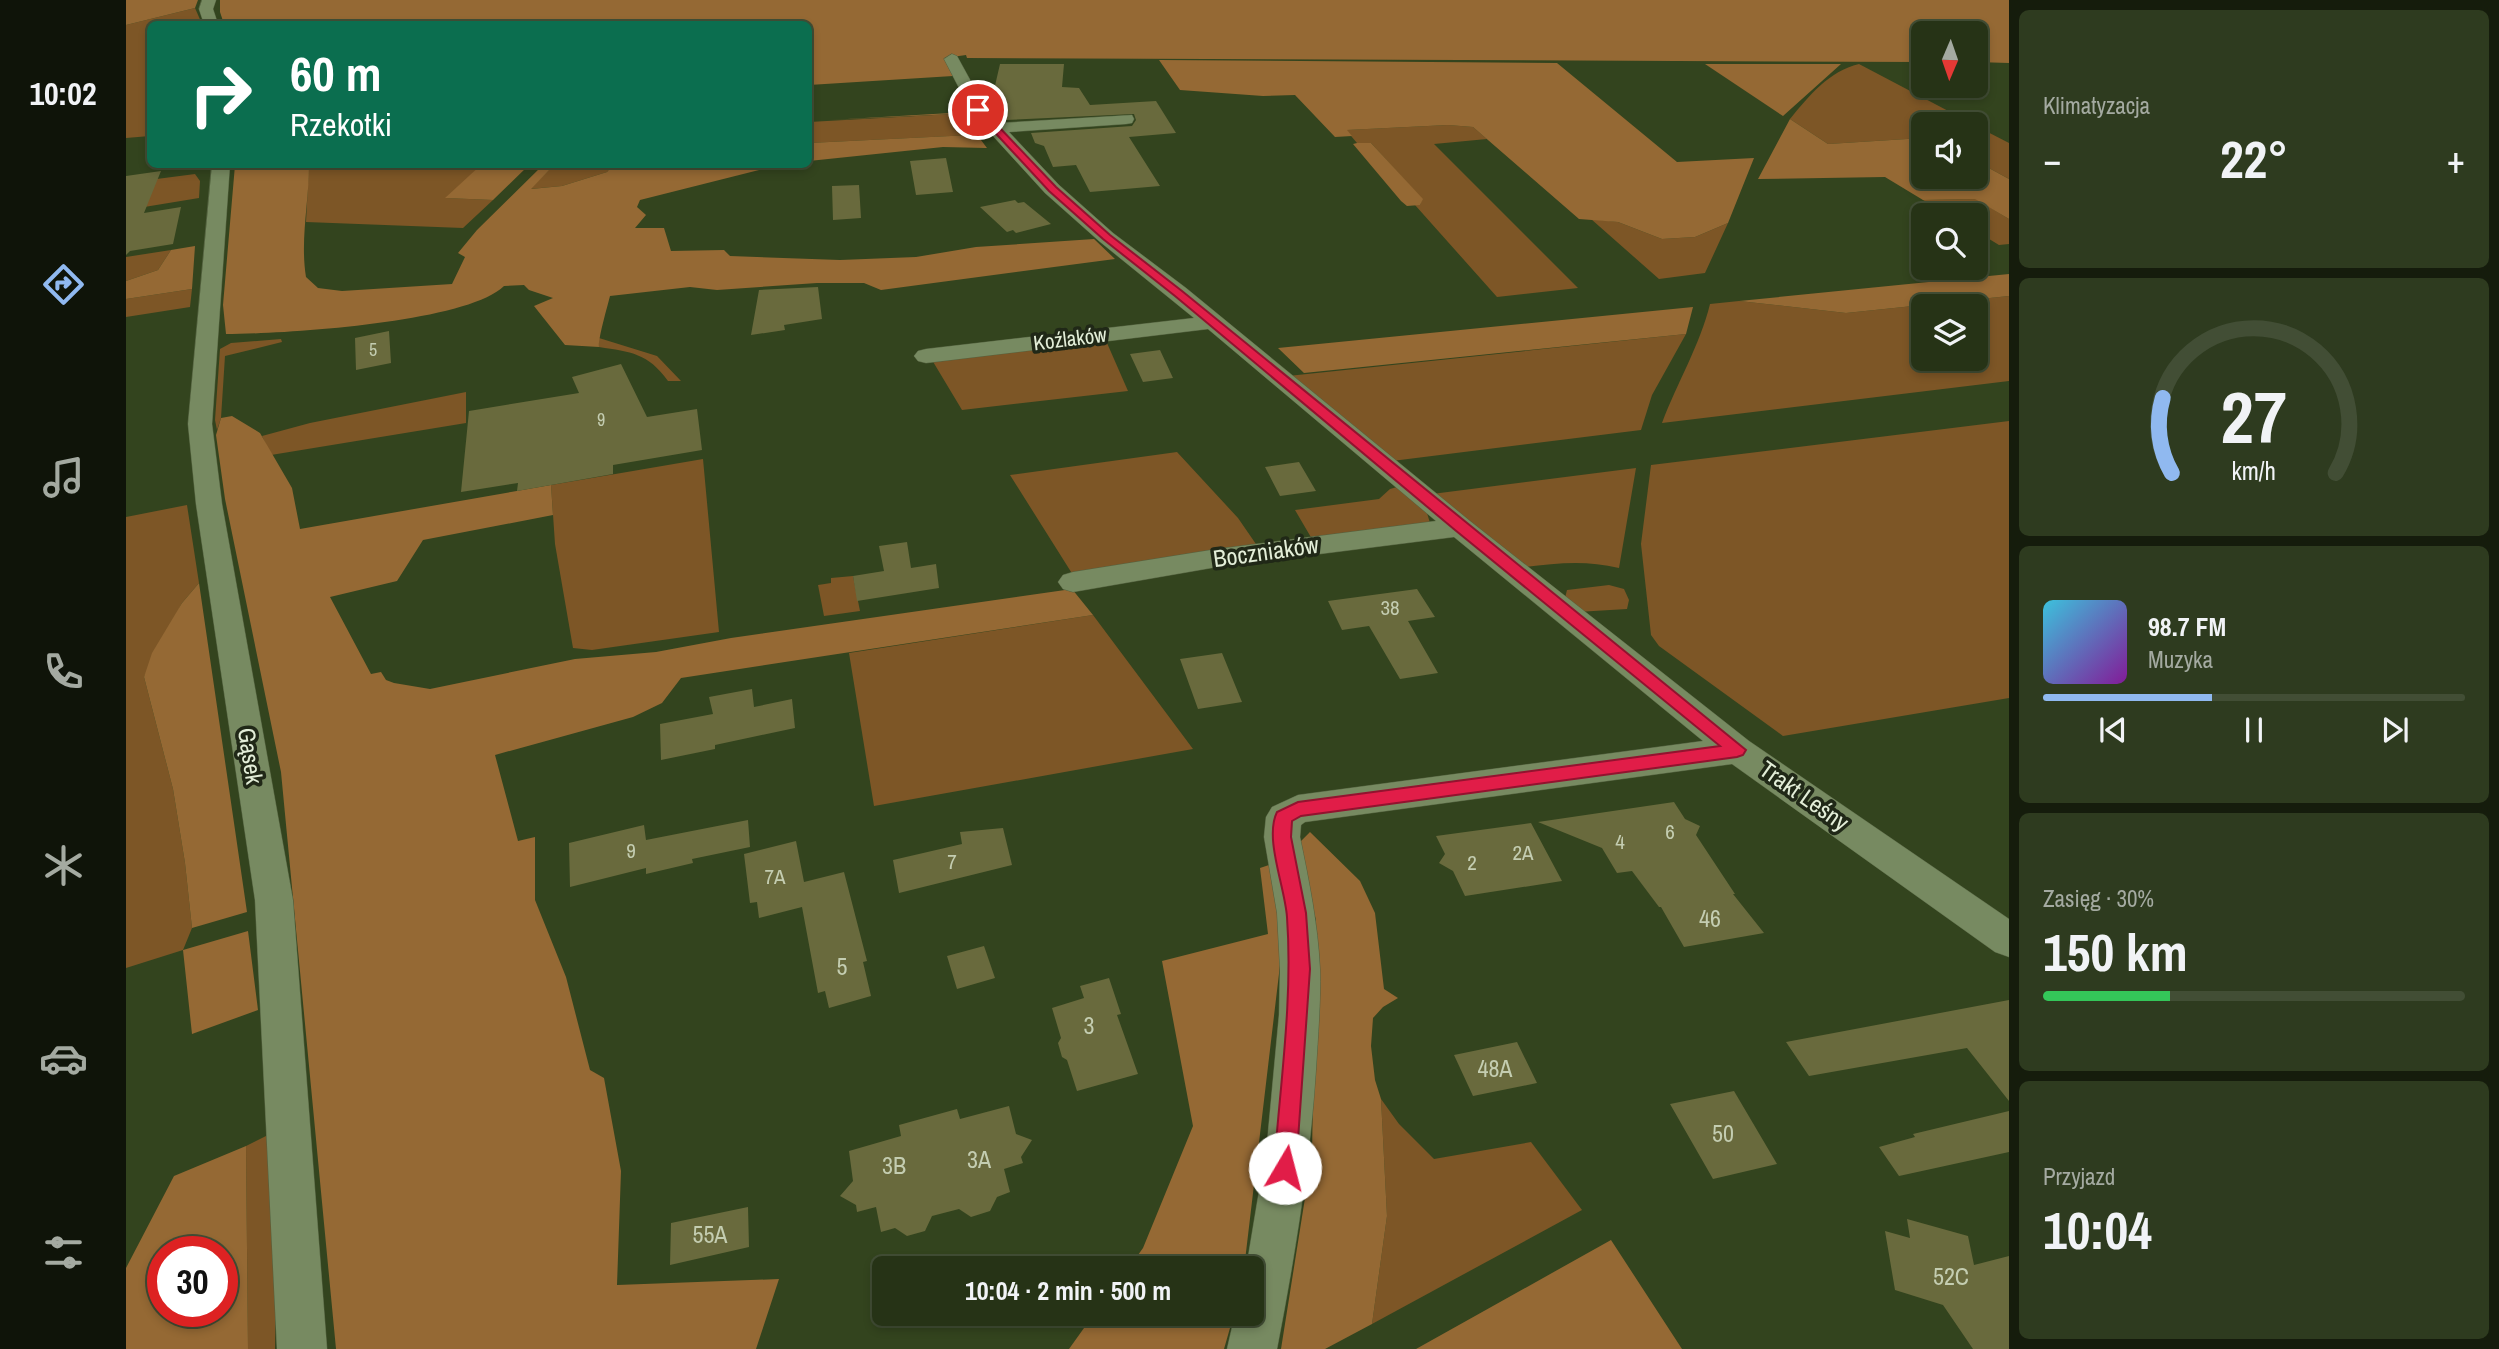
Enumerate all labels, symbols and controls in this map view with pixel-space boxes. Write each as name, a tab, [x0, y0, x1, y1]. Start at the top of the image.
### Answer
north arrow	[1911, 21, 1988, 98]
map controls	[1911, 21, 1988, 371]
text: 60 m	[290, 40, 382, 106]
icon: right	[175, 49, 266, 140]
text: 10:02	[29, 72, 97, 115]
pin	[948, 80, 1008, 140]
text: Klimatyzacja	[2043, 90, 2150, 121]
icon: arrive	[959, 91, 997, 129]
text: Rzekotki	[290, 103, 392, 146]
button: sound	[1911, 112, 1988, 189]
text: 22°	[2220, 124, 2288, 194]
text: −	[2043, 134, 2061, 185]
text: +	[2447, 134, 2465, 185]
button: search	[1911, 203, 1988, 280]
icon: directions	[39, 260, 88, 309]
button: layers	[1911, 294, 1988, 371]
street label: Koźlaków	[1032, 320, 1109, 357]
house number: 5	[369, 337, 377, 362]
text: 27	[2221, 368, 2287, 466]
house number: 9	[597, 407, 605, 432]
icon: music	[39, 453, 88, 502]
text: km/h	[2232, 453, 2276, 487]
street label: Boczniaków	[1211, 528, 1321, 574]
house number: 38	[1380, 593, 1400, 622]
text: 98.7 FM	[2148, 609, 2226, 644]
text: Muzyka	[2148, 644, 2213, 675]
icon: phone	[39, 647, 88, 696]
icon: previous	[2094, 711, 2132, 749]
icon: pause	[2235, 711, 2273, 749]
icon: next	[2376, 711, 2414, 749]
street label: Gąsek	[231, 725, 271, 787]
street label: Trakt Leśny	[1754, 753, 1856, 838]
house number: 6	[1665, 817, 1675, 846]
house number: 4	[1615, 827, 1625, 856]
house number: 9	[626, 836, 636, 865]
house number: 2A	[1512, 838, 1534, 867]
icon: climate	[39, 841, 88, 890]
house number: 7	[947, 847, 957, 876]
house number: 2	[1467, 848, 1477, 877]
house number: 7A	[764, 862, 786, 891]
text: Zasięg · 30%	[2043, 883, 2154, 914]
house number: 46	[1699, 902, 1721, 934]
text: 150 km	[2043, 917, 2188, 987]
house number: 5	[837, 950, 848, 982]
house number: 3	[1084, 1009, 1094, 1041]
icon: car	[39, 1034, 88, 1083]
house number: 48A	[1477, 1052, 1513, 1084]
house number: 50	[1712, 1117, 1734, 1149]
position arrow	[1248, 1131, 1322, 1205]
house number: 3A	[967, 1143, 992, 1175]
house number: 3B	[882, 1149, 906, 1181]
text: Przyjazd	[2043, 1161, 2115, 1192]
text: 10:04	[2043, 1195, 2152, 1265]
house number: 55A	[692, 1218, 728, 1250]
icon: filters	[39, 1228, 88, 1277]
speed limit sign: 30	[147, 1236, 238, 1327]
house number: 52C	[1933, 1260, 1969, 1292]
text: 10:04 · 2 min · 500 m	[965, 1273, 1171, 1308]

